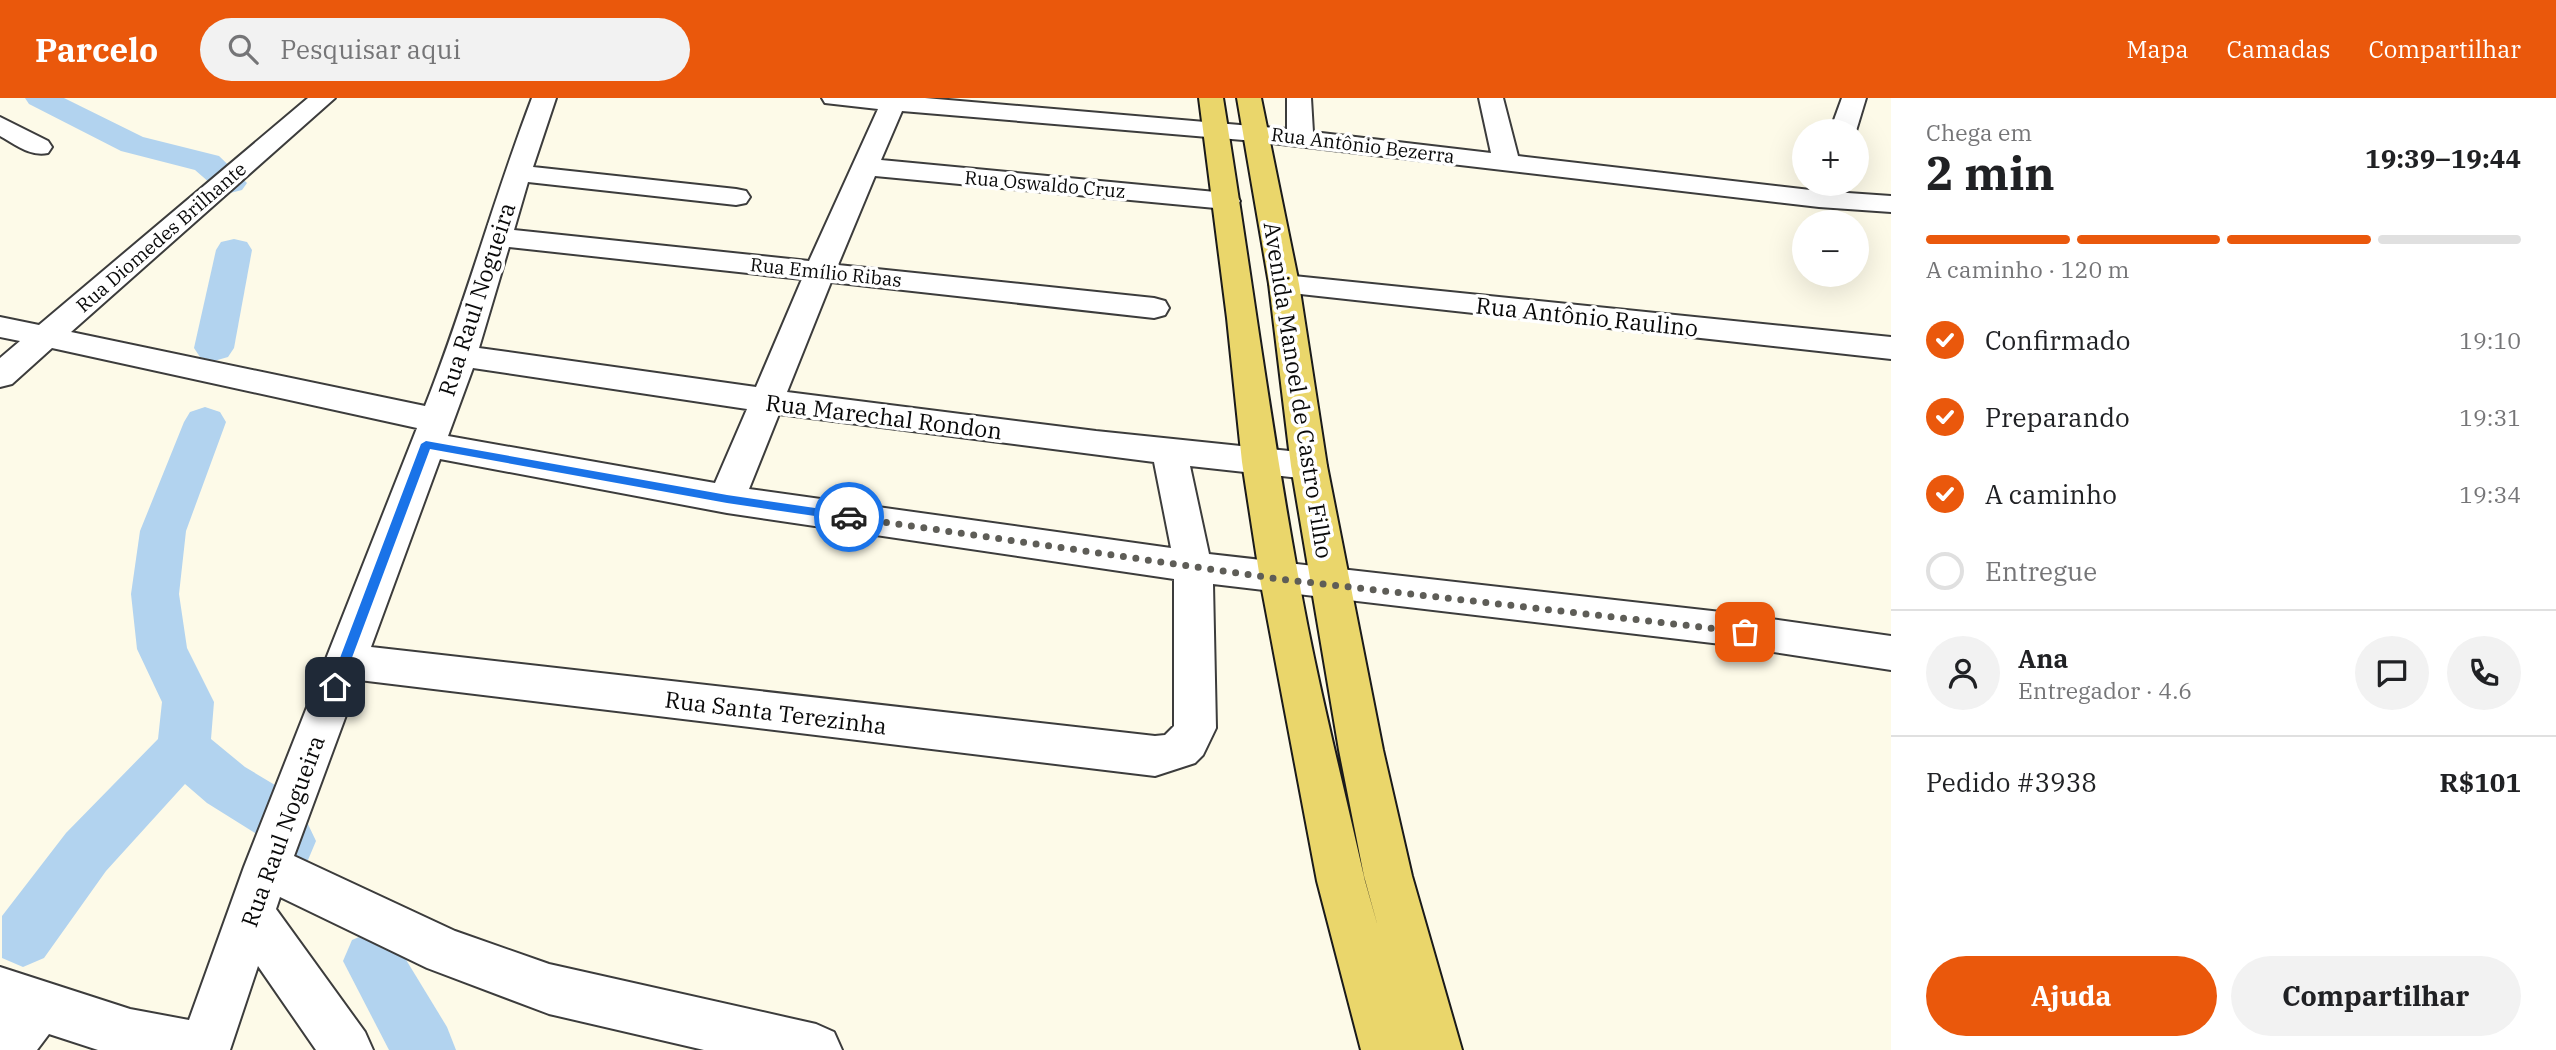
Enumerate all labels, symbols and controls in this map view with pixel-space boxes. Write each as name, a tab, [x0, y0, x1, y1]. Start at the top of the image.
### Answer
search box	[200, 18, 690, 81]
text: Parcelo	[35, 28, 158, 71]
icon: search	[224, 30, 262, 68]
text: Pesquisar aqui	[280, 32, 461, 66]
text: Mapa	[2126, 33, 2189, 65]
text: Camadas	[2227, 33, 2330, 65]
text: Compartilhar	[2368, 33, 2521, 65]
text: Chega em	[1926, 117, 2032, 147]
map controls	[1792, 119, 1869, 287]
button: +	[1792, 119, 1869, 196]
street label: Rua Antônio Bezerra	[1270, 122, 1456, 168]
text: 19:39–19:44	[2365, 141, 2521, 175]
text: 2 min	[1926, 143, 2055, 203]
street label: Rua Diomedes Brilhante	[71, 157, 251, 317]
street label: Rua Oswaldo Cruz	[963, 165, 1127, 203]
street label: Rua Raul Nogueira	[431, 198, 521, 400]
button: −	[1792, 210, 1869, 287]
street label: Avenida Manoel de Castro Filho	[1258, 220, 1340, 560]
street label: Rua Emílio Ribas	[749, 252, 903, 292]
text: A caminho · 120 m	[1926, 254, 2129, 284]
street label: Rua Antônio Raulino	[1474, 289, 1700, 343]
icon: check	[1926, 321, 1964, 359]
text: Confirmado	[1985, 323, 2130, 357]
text: 19:10	[2459, 325, 2521, 355]
street label: Rua Marechal Rondon	[764, 387, 1004, 445]
icon: check	[1926, 398, 1964, 436]
text: Preparando	[1985, 400, 2130, 434]
text: 19:31	[2459, 402, 2521, 432]
icon: check	[1926, 475, 1964, 513]
text: A caminho	[1985, 477, 2117, 511]
text: 19:34	[2459, 479, 2521, 509]
courier	[814, 482, 884, 552]
icon: car	[830, 498, 868, 536]
text: Entregue	[1985, 554, 2097, 588]
pin	[1715, 602, 1775, 662]
icon: bag	[1726, 613, 1764, 651]
button: person	[1926, 636, 2000, 710]
button: chat	[2355, 636, 2429, 710]
button: phone	[2447, 636, 2521, 710]
text: Ana	[2018, 641, 2068, 675]
pin	[305, 657, 365, 717]
icon: home	[316, 668, 354, 706]
text: Entregador · 4.6	[2018, 675, 2192, 705]
street label: Rua Santa Terezinha	[663, 683, 889, 741]
street label: Rua Raul Nogueira	[233, 731, 331, 931]
text: Pedido #3938	[1926, 765, 2097, 799]
text: R$101	[2440, 765, 2521, 799]
button: Ajuda	[1926, 956, 2217, 1036]
button: Compartilhar	[2231, 956, 2521, 1036]

